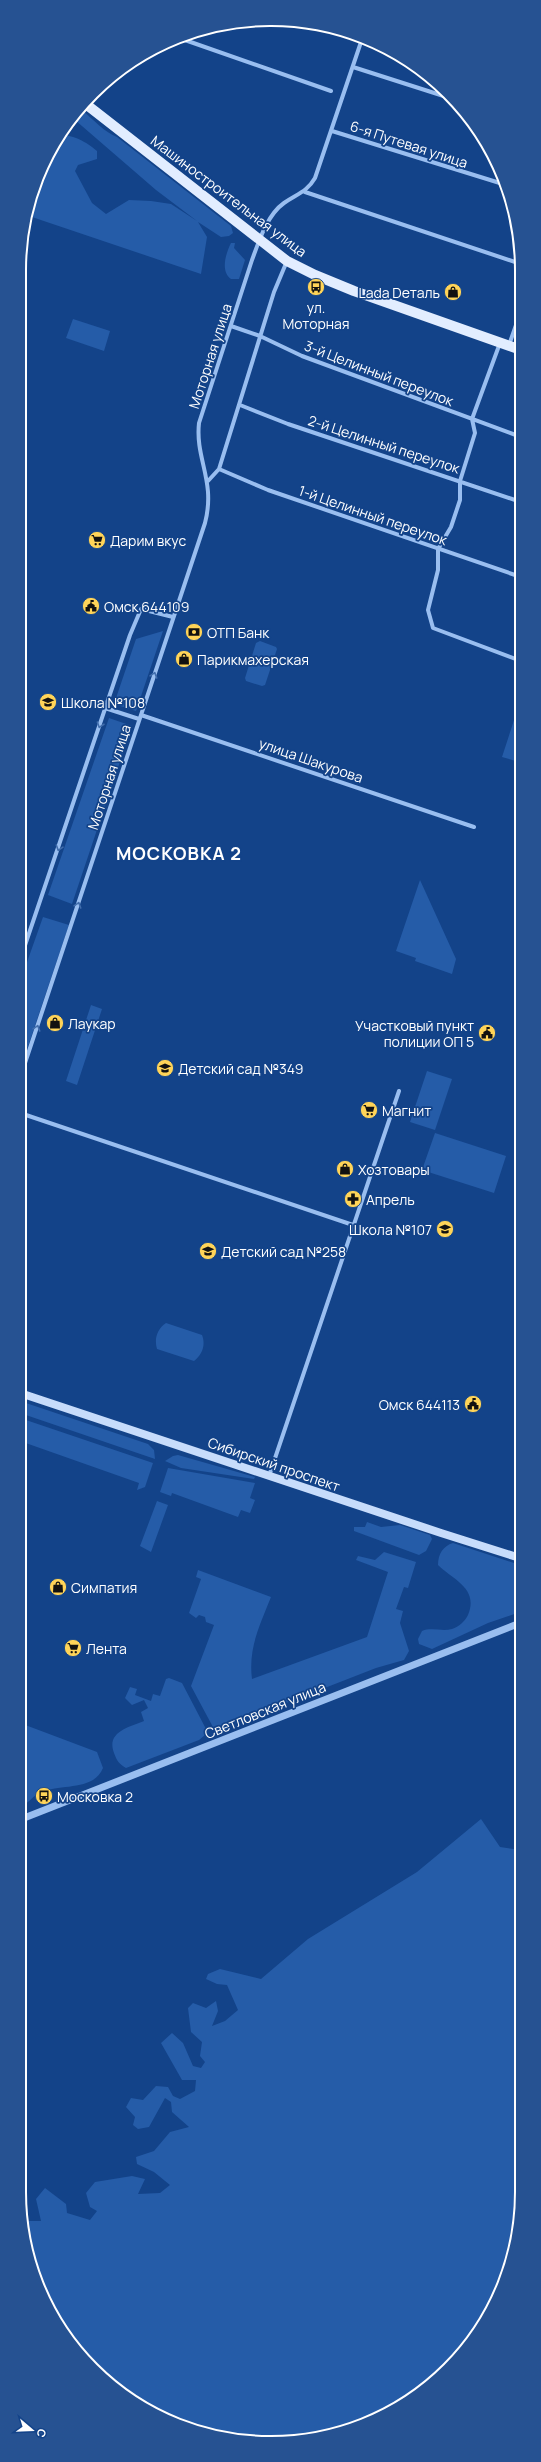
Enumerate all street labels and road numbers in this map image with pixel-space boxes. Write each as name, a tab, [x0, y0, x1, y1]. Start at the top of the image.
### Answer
street label: 6-я Путевая улица	[348, 116, 470, 172]
street label: Машиностроительная улица	[147, 131, 311, 261]
street label: Моторная улица	[184, 301, 236, 411]
street label: 3-й Целинный переулок	[302, 336, 457, 411]
street label: 2-й Целинный переулок	[306, 410, 463, 478]
street label: 1-й Целинный переулок	[296, 481, 451, 550]
street label: Моторная улица	[83, 722, 135, 832]
street label: улица Шакурова	[256, 733, 366, 787]
street label: Сибирский проспект	[206, 1433, 342, 1495]
street label: Светловская улица	[202, 1677, 328, 1743]

